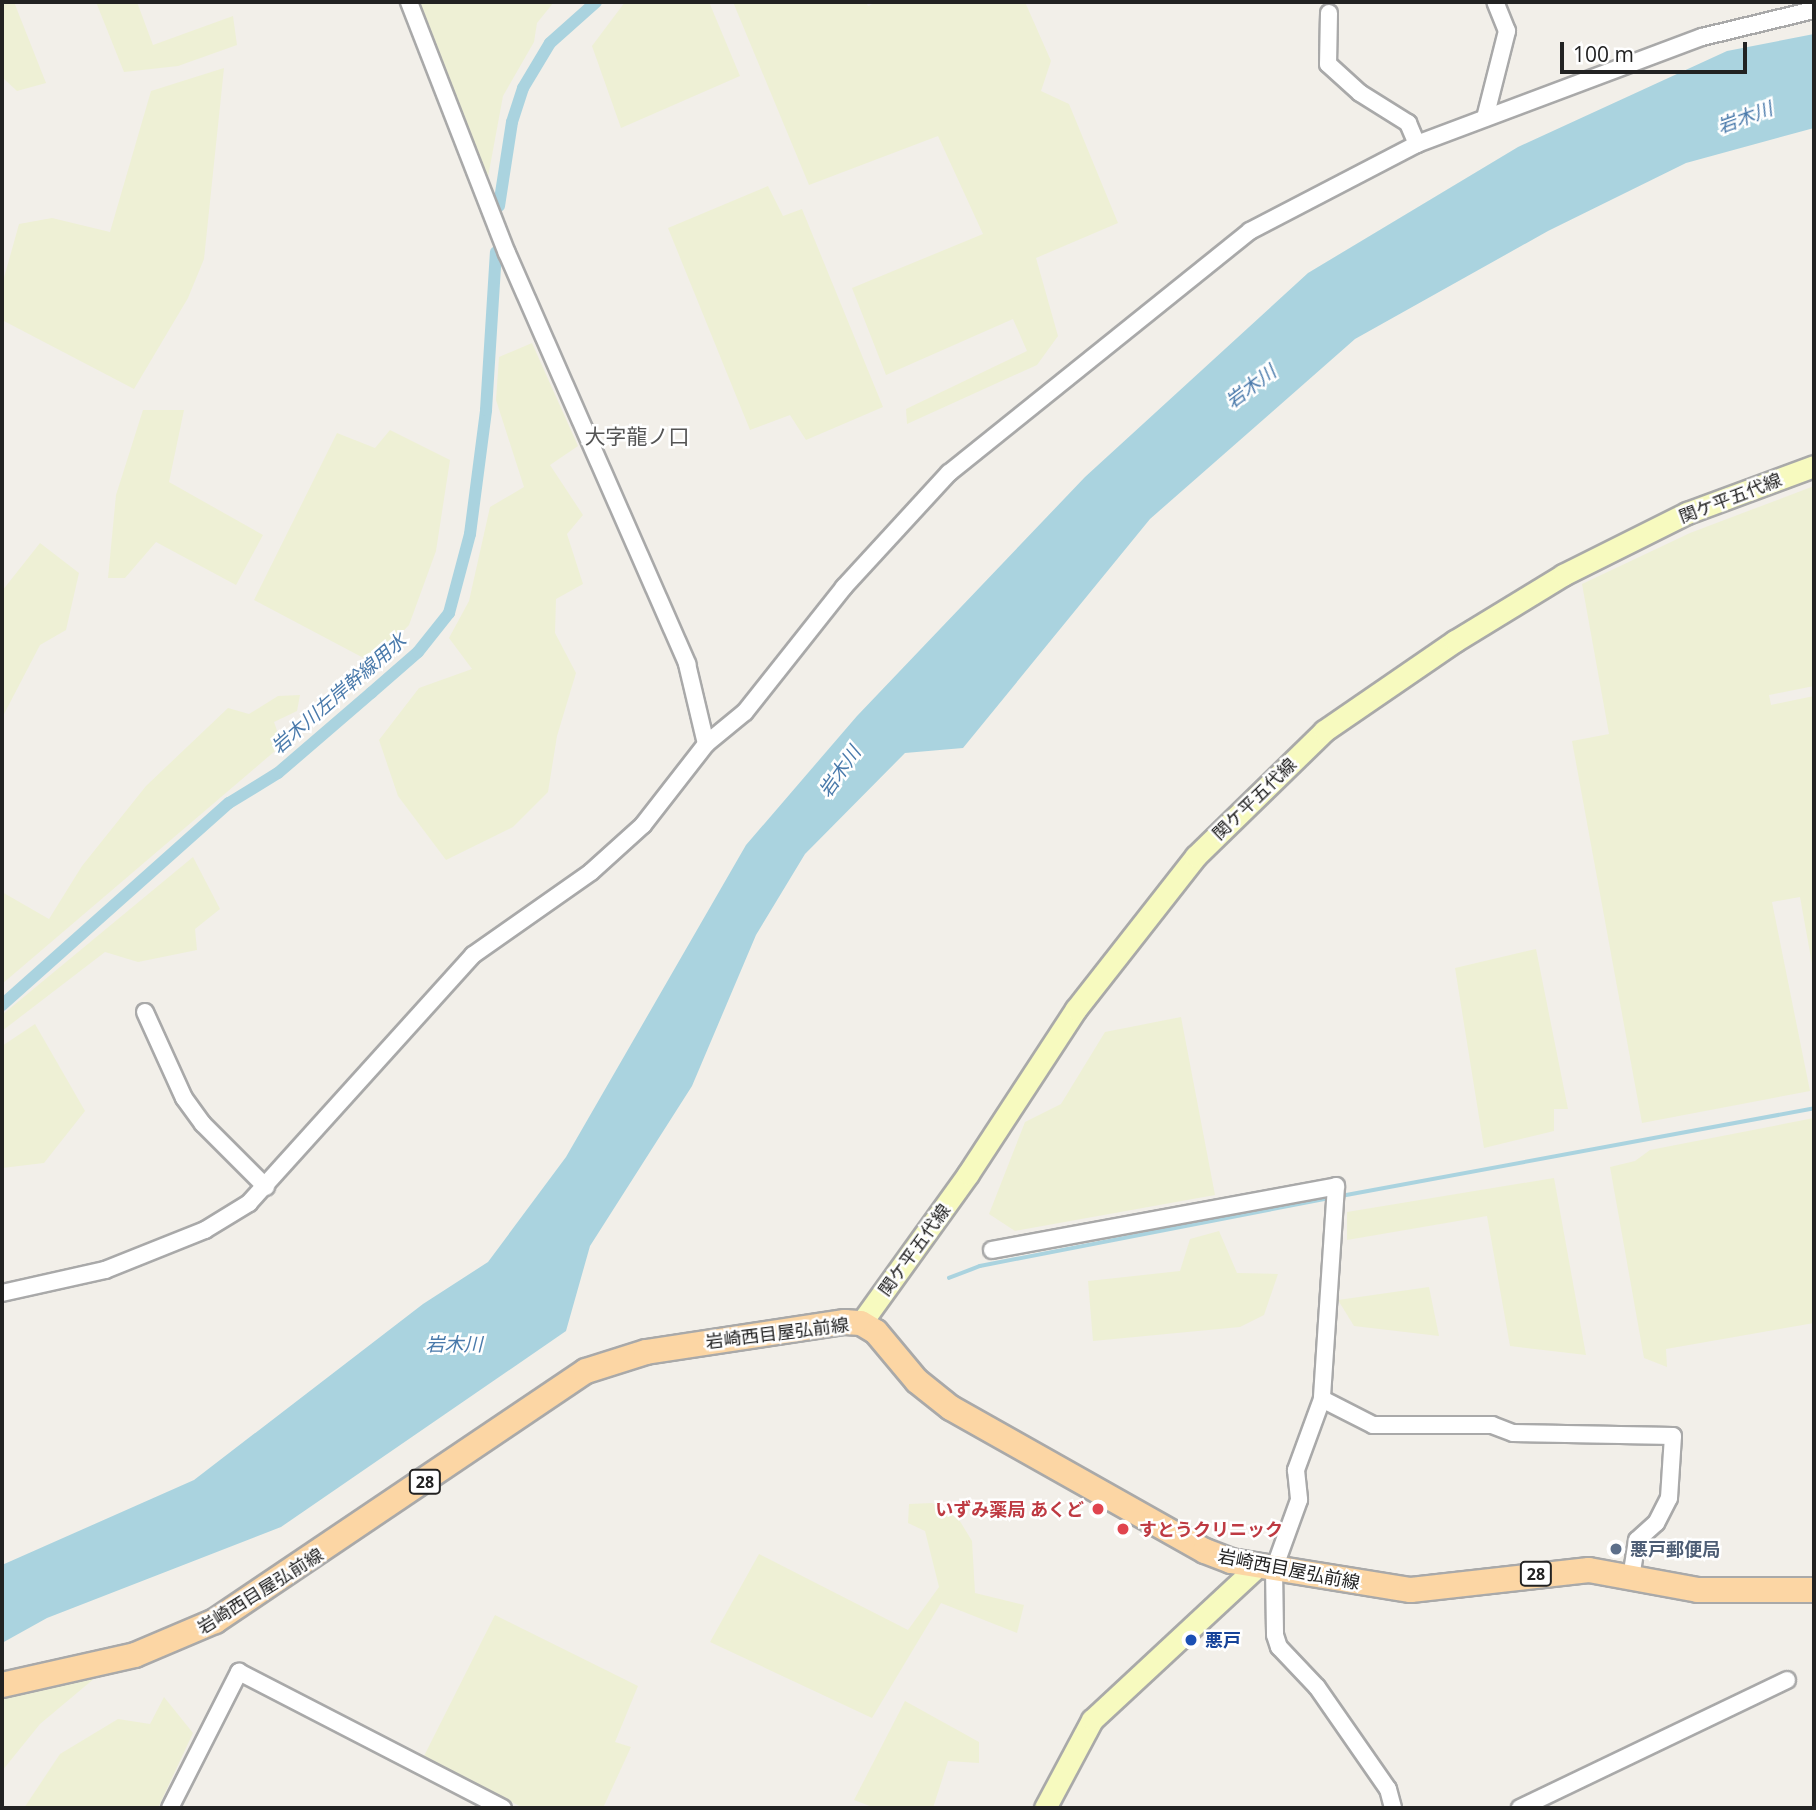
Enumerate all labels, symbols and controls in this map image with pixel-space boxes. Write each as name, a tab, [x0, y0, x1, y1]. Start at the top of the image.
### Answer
scale bar	[1564, 28, 1751, 72]
text: 100 m	[1573, 40, 1634, 68]
water label: 岩木川	[1714, 98, 1776, 138]
water label: 岩木川	[1221, 361, 1281, 413]
district label: 大字龍ノ口	[585, 423, 689, 449]
street label: 関ケ平五代線	[1676, 469, 1784, 527]
water label: 岩木川左岸幹線用水	[267, 629, 411, 759]
water label: 岩木川	[814, 742, 866, 802]
street label: 関ケ平五代線	[1208, 754, 1300, 844]
street label: 関ケ平五代線	[874, 1200, 954, 1300]
street label: 岩崎西目屋弘前線	[704, 1314, 850, 1352]
water label: 岩木川	[426, 1334, 482, 1356]
road number: 28	[408, 1470, 442, 1494]
place label: いずみ薬局 あくど	[935, 1498, 1084, 1520]
marker: いずみ薬局 あくど	[1090, 1501, 1106, 1517]
place label: すとうクリニック	[1139, 1518, 1283, 1540]
marker: すとうクリニック	[1113, 1519, 1133, 1539]
place label: 悪戸郵便局	[1630, 1538, 1720, 1560]
marker: 悪戸郵便局	[1608, 1541, 1624, 1557]
street label: 岩崎西目屋弘前線	[193, 1544, 327, 1638]
street label: 岩崎西目屋弘前線	[1216, 1545, 1362, 1593]
road number: 28	[1518, 1562, 1554, 1586]
place label: 悪戸	[1205, 1629, 1241, 1651]
marker: 悪戸	[1183, 1632, 1199, 1648]

